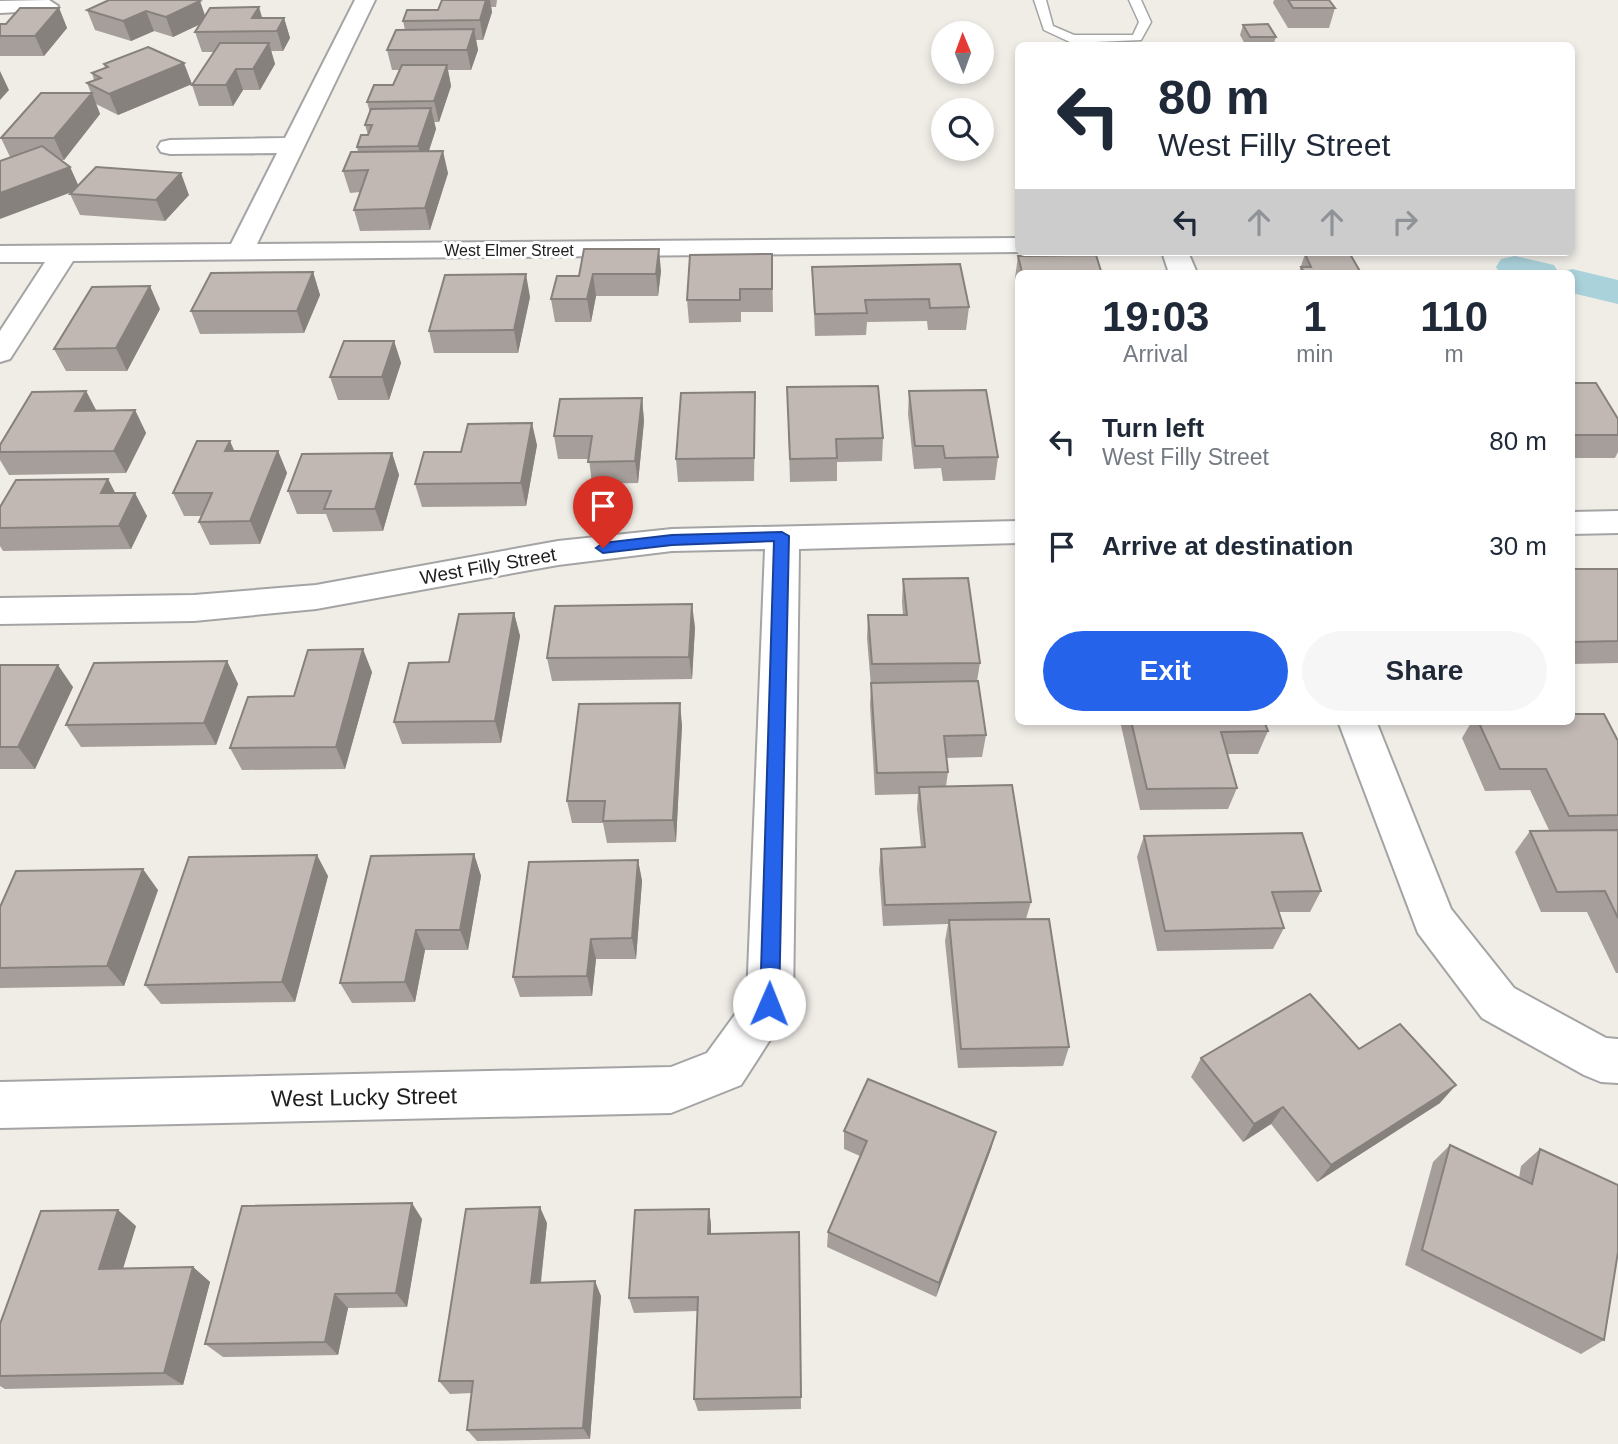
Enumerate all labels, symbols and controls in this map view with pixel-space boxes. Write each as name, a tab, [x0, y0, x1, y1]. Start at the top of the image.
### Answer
north arrow	[931, 21, 994, 84]
map controls	[931, 21, 994, 161]
icon: left	[1043, 70, 1134, 161]
text: 80 m	[1158, 70, 1270, 124]
button: search	[931, 98, 994, 161]
text: West Filly Street	[1158, 127, 1390, 163]
icon: left	[1167, 203, 1205, 241]
icon: ahead	[1240, 203, 1278, 241]
icon: ahead	[1313, 203, 1351, 241]
icon: right	[1386, 203, 1424, 241]
street label: West Elmer Street	[444, 242, 574, 259]
text: 19:03	[1102, 293, 1209, 340]
text: 1	[1303, 293, 1327, 340]
text: 110	[1420, 293, 1488, 340]
text: Arrival	[1123, 341, 1188, 367]
text: min	[1296, 341, 1333, 367]
text: m	[1445, 341, 1464, 367]
text: Turn left	[1102, 413, 1204, 443]
icon: left	[1043, 423, 1081, 461]
text: 80 m	[1489, 426, 1547, 456]
text: West Filly Street	[1102, 444, 1269, 470]
pin	[573, 476, 633, 548]
icon: arrive	[584, 487, 622, 525]
icon: arrive	[1043, 528, 1081, 566]
text: Arrive at destination	[1102, 531, 1353, 561]
text: 30 m	[1489, 531, 1547, 561]
street label: West Filly Street	[418, 544, 558, 588]
button: Exit	[1043, 631, 1288, 711]
button: Share	[1302, 631, 1547, 711]
position arrow	[732, 967, 806, 1041]
street label: West Lucky Street	[271, 1082, 458, 1112]

